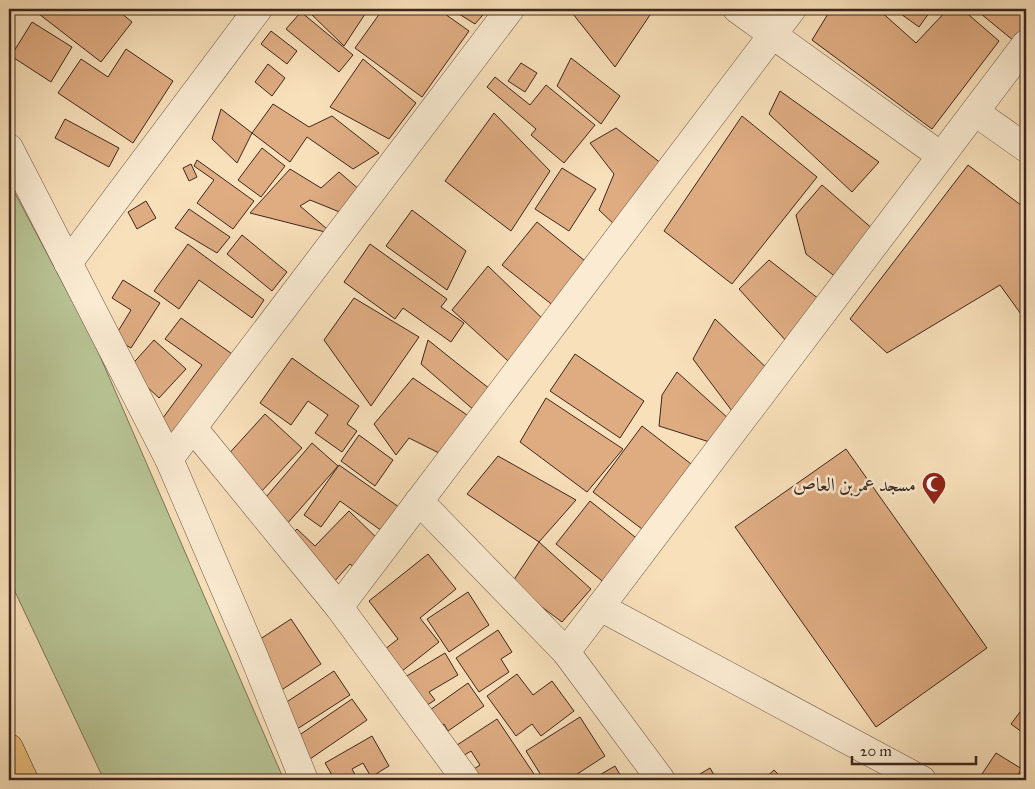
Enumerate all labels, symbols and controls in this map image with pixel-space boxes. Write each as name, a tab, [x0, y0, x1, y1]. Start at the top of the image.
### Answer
mosque icon: مسجد عمربن العاص	[921, 471, 947, 505]
place label: مسجد عمربن العاص	[793, 473, 916, 497]
scale bar	[852, 734, 976, 766]
text: 20 m	[860, 742, 892, 760]

